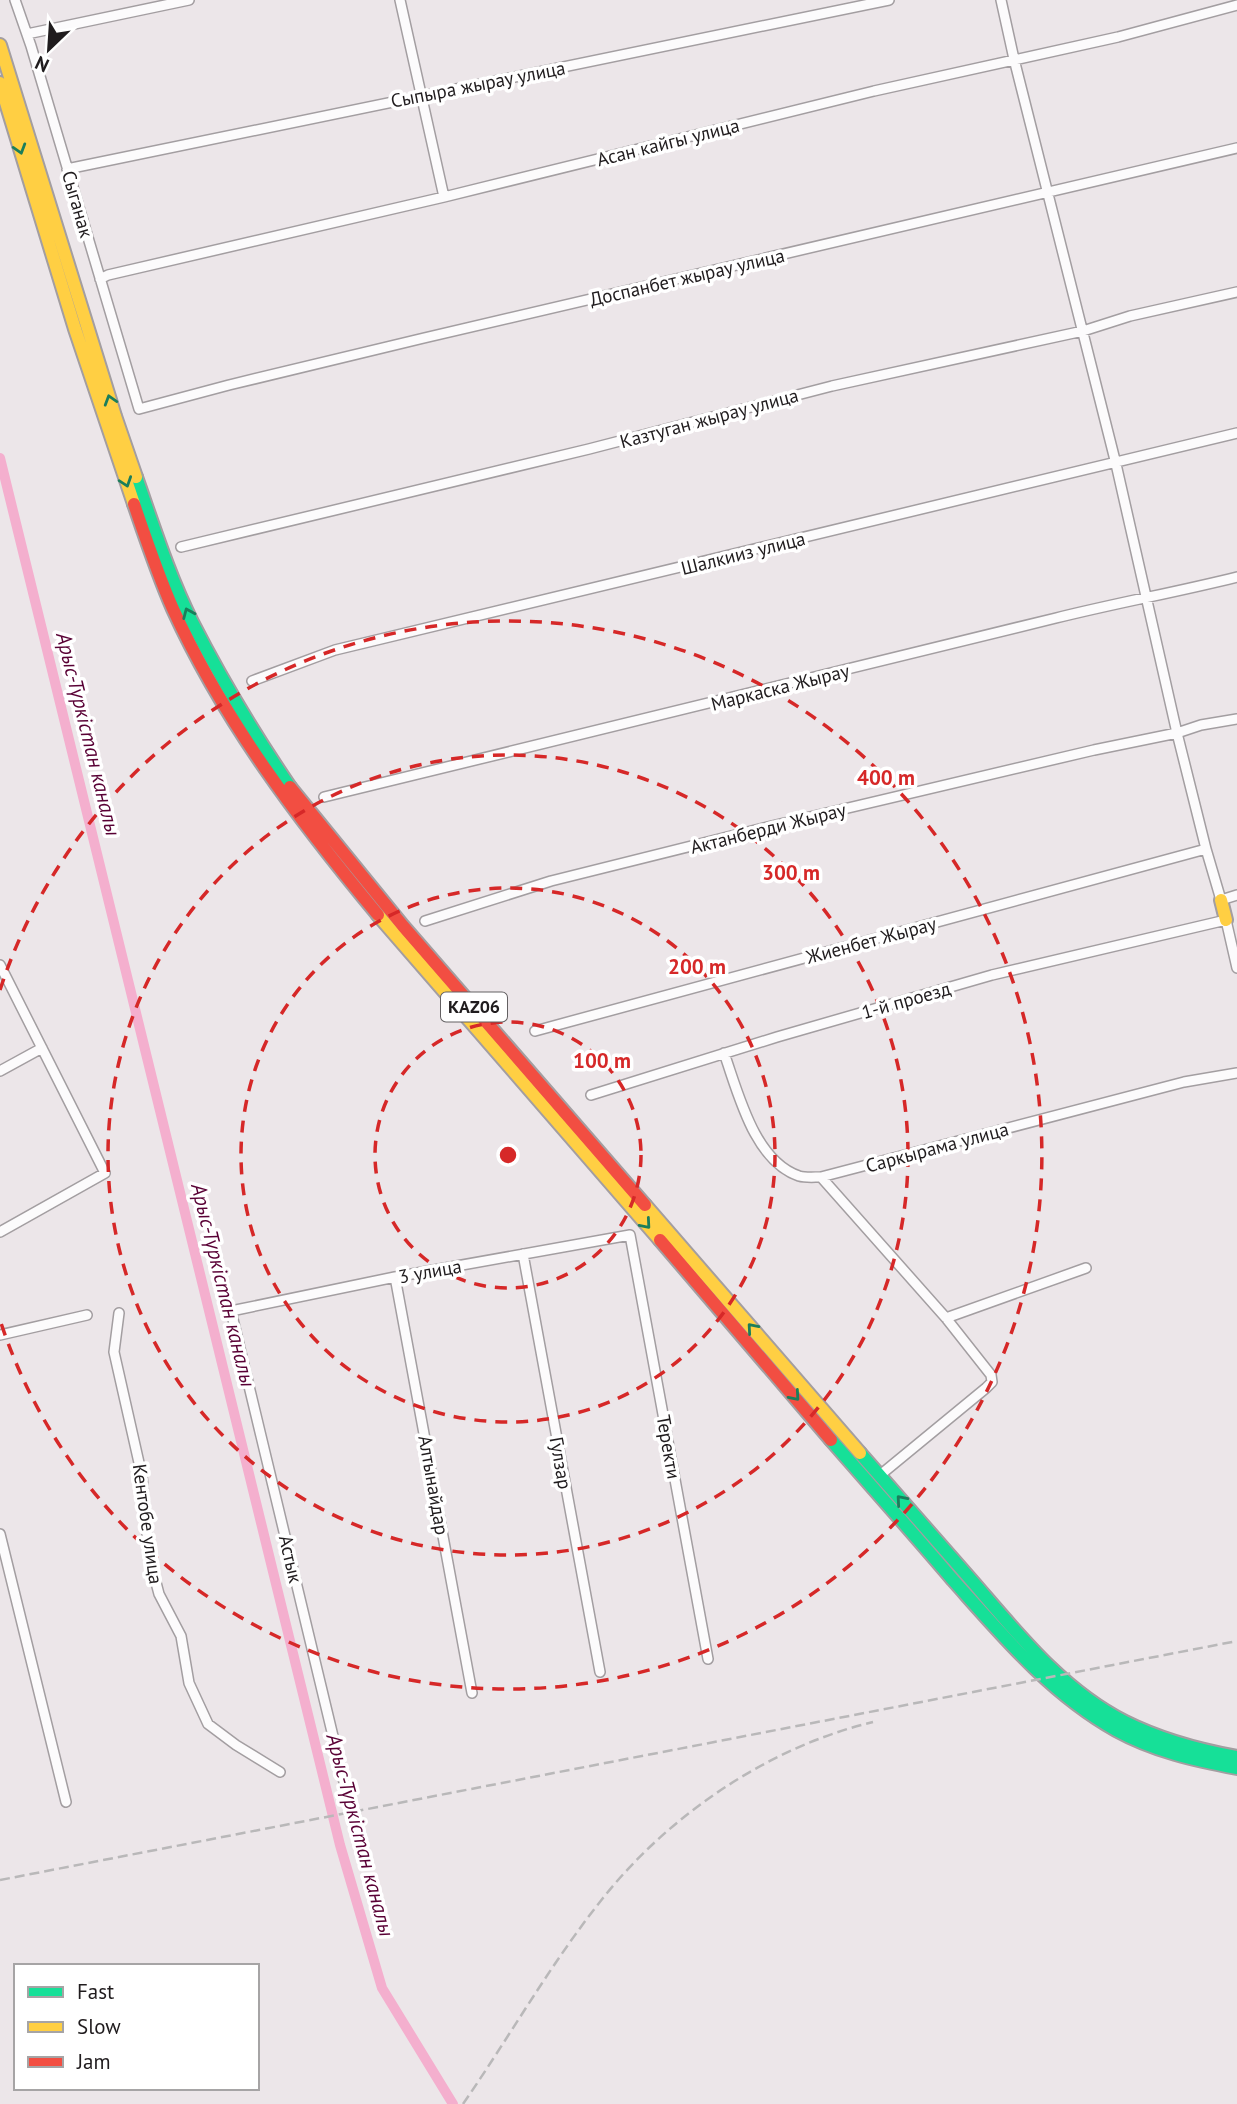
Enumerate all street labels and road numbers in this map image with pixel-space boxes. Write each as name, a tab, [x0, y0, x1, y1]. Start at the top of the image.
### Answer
street label: Сыпыра жырау улица	[389, 55, 567, 113]
street label: Асан кайгы улица	[594, 113, 742, 171]
street label: Сыганак	[57, 168, 99, 240]
street label: Доспанбет жырау улица	[587, 243, 787, 311]
street label: Казтуган жырау улица	[617, 383, 801, 453]
street label: Шалкииз улица	[678, 526, 808, 580]
street label: Маркаска Жырау	[708, 658, 852, 716]
street label: Актанберди Жырау	[688, 797, 848, 859]
street label: Жиенбет Жырау	[802, 911, 939, 969]
street label: 1-й проезд	[859, 976, 953, 1024]
road number: KАZ06	[441, 992, 507, 1022]
street label: Саркырама улица	[863, 1116, 1011, 1178]
street label: 3 улица	[397, 1254, 463, 1288]
street label: Теректи	[652, 1413, 686, 1481]
street label: Алтынайдар	[413, 1433, 455, 1537]
street label: Гулзар	[545, 1435, 577, 1491]
street label: Кентобе улица	[128, 1462, 168, 1586]
street label: Астык	[274, 1533, 308, 1585]

